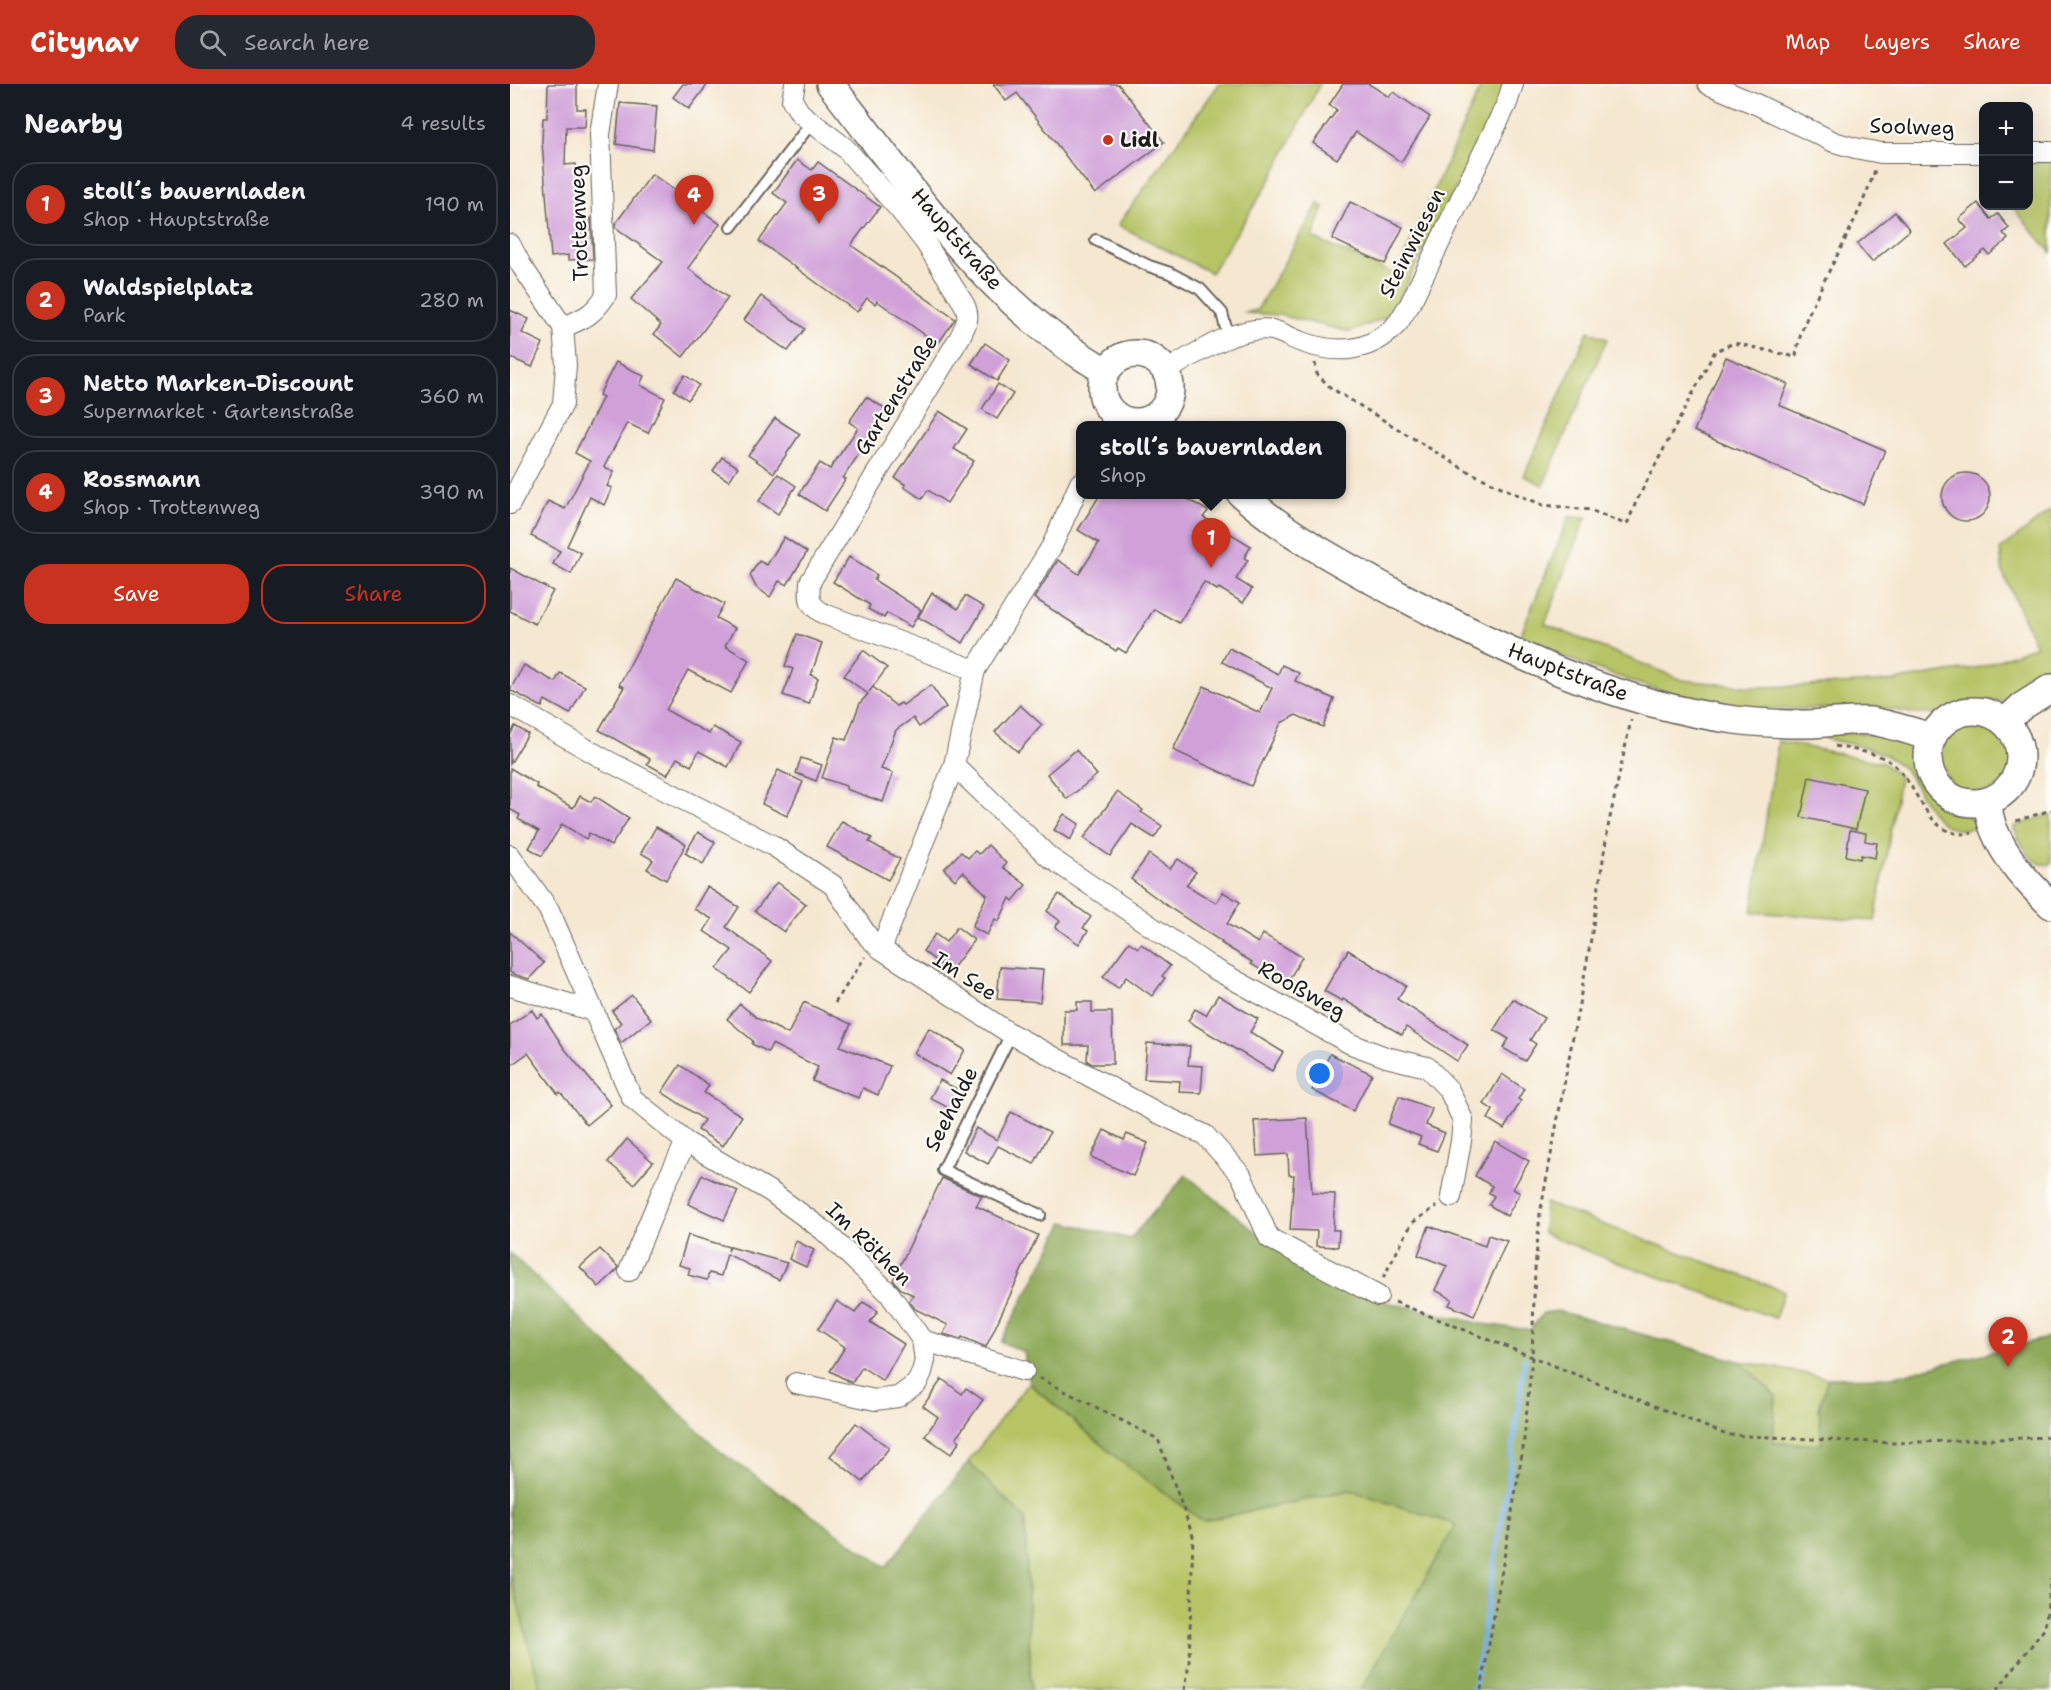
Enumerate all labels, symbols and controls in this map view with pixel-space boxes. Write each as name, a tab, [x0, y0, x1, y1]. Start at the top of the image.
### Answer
search box	[175, 15, 595, 69]
text: Citynav	[30, 23, 139, 61]
icon: search	[196, 26, 229, 59]
text: Search here	[244, 28, 370, 57]
text: Map	[1785, 28, 1830, 56]
text: Layers	[1863, 28, 1930, 56]
text: Share	[1963, 28, 2021, 56]
map controls	[1979, 102, 2033, 210]
button: +	[1979, 102, 2033, 156]
text: Nearby	[24, 106, 123, 141]
text: 4 results	[400, 110, 486, 136]
street label: Soolweg	[1869, 112, 1955, 142]
place label: Lidl	[1120, 126, 1159, 154]
marker: Lidl	[1101, 133, 1115, 147]
button: −	[1979, 156, 2033, 210]
street label: Trottenweg	[563, 164, 595, 282]
pin: 3	[800, 174, 838, 224]
pin: 4	[674, 176, 714, 225]
text: stoll´s bauernladen	[83, 177, 306, 206]
street label: Hauptstraße	[905, 182, 1009, 296]
street label: Steinwiesen	[1372, 183, 1452, 303]
text: 1	[41, 191, 50, 217]
text: 190 m	[425, 191, 484, 217]
text: Shop · Hauptstraße	[83, 206, 270, 232]
text: Waldspielplatz	[83, 273, 254, 302]
text: 2	[39, 287, 53, 313]
text: 280 m	[419, 287, 484, 313]
text: Park	[83, 302, 126, 328]
street label: Gartenstraße	[848, 329, 944, 461]
text: Netto Marken-Discount	[83, 369, 354, 398]
text: 3	[39, 383, 53, 409]
text: 360 m	[419, 383, 484, 409]
text: Supermarket · Gartenstraße	[83, 398, 355, 424]
popup	[1076, 421, 1346, 499]
text: stoll´s bauernladen	[1100, 433, 1322, 462]
text: Shop	[1100, 462, 1146, 488]
text: Rossmann	[83, 465, 201, 494]
text: 4	[39, 479, 53, 505]
text: 390 m	[419, 479, 484, 505]
text: Shop · Trottenweg	[83, 494, 260, 520]
pin: 1	[1192, 518, 1230, 568]
button: Save	[24, 564, 249, 624]
button: Share	[261, 564, 486, 624]
street label: Hauptstraße	[1504, 636, 1632, 708]
street label: Im See	[927, 945, 1003, 1007]
street label: Rooßweg	[1253, 954, 1351, 1026]
your location	[1305, 1059, 1334, 1088]
street label: Seehalde	[918, 1062, 984, 1156]
street label: Im Röthen	[820, 1196, 918, 1292]
pin: 2	[1988, 1318, 2028, 1367]

